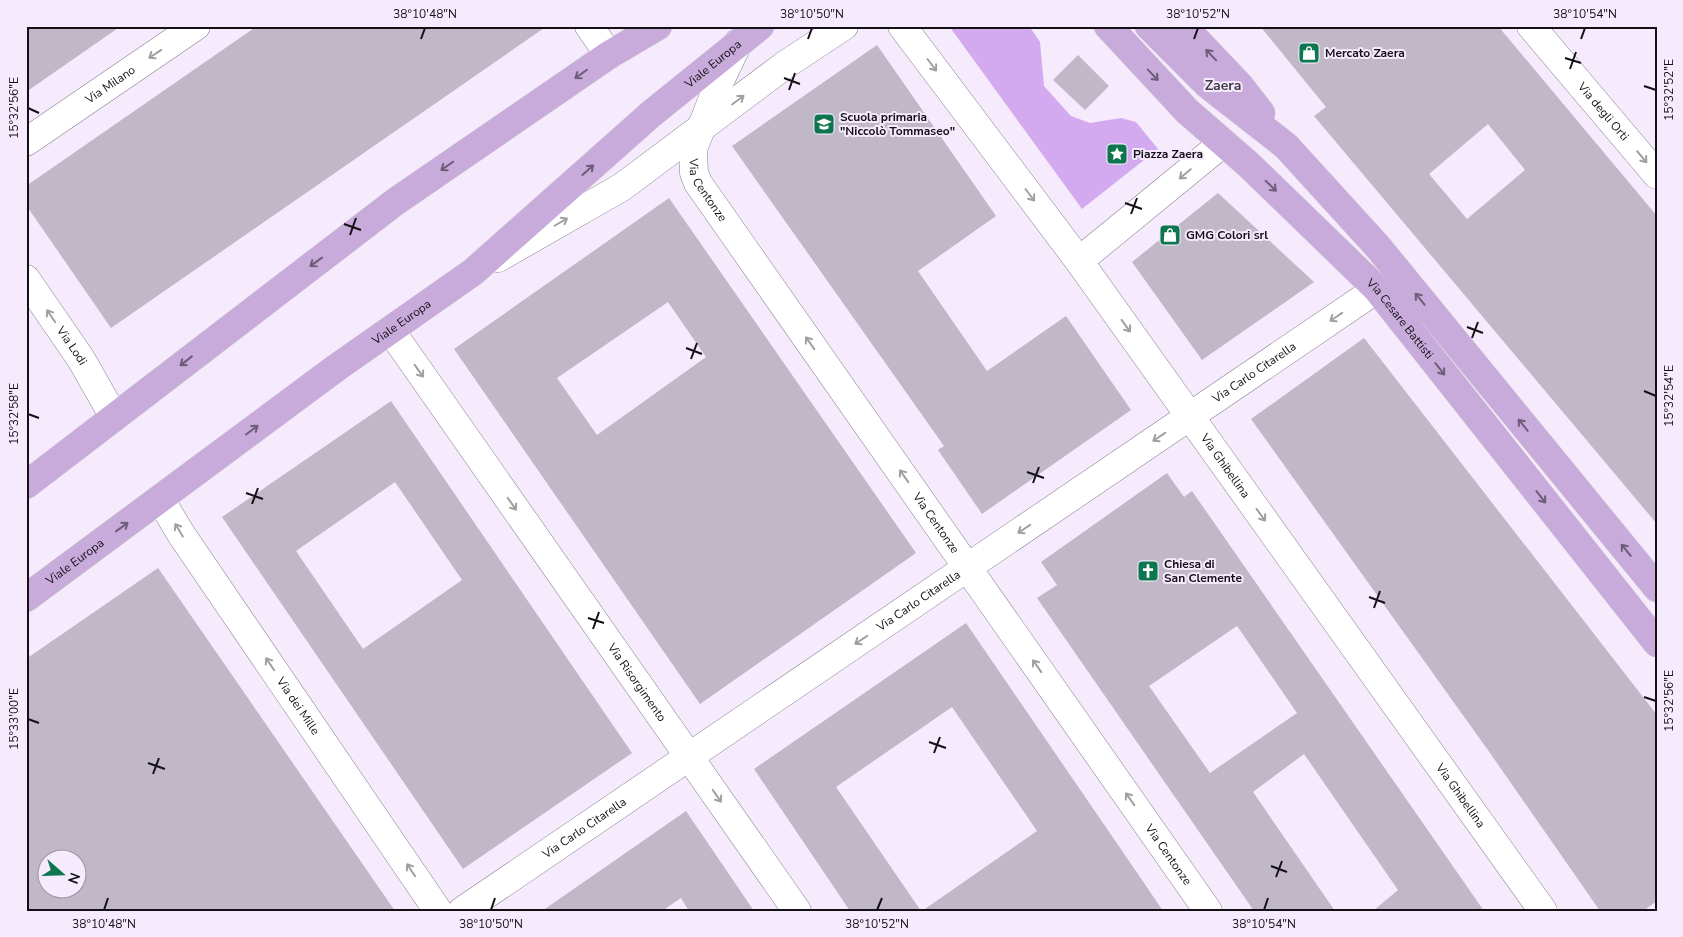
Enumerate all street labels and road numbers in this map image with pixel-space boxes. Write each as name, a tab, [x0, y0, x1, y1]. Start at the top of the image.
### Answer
street label: Viale Europa	[681, 36, 745, 92]
street label: Via Milano	[81, 62, 139, 108]
street label: Via degli Orti	[1574, 78, 1632, 144]
street label: Via Centonze	[685, 157, 731, 225]
street label: Via Cesare Battisti	[1362, 274, 1437, 362]
street label: Viale Europa	[368, 296, 434, 349]
street label: Via Lodi	[52, 322, 91, 368]
street label: Via Carlo Citarella	[1208, 338, 1299, 407]
street label: Via Ghibellina	[1196, 430, 1254, 501]
street label: Via Centonze	[909, 488, 963, 557]
street label: Viale Europa	[42, 535, 107, 589]
street label: Via Carlo Citarella	[873, 567, 964, 635]
street label: Via Risorgimento	[603, 639, 670, 725]
street label: Via dei Mille	[272, 673, 324, 738]
street label: Via Ghibellina	[1432, 759, 1489, 831]
street label: Via Carlo Citarella	[539, 794, 629, 863]
street label: Via Centonze	[1141, 820, 1195, 888]

